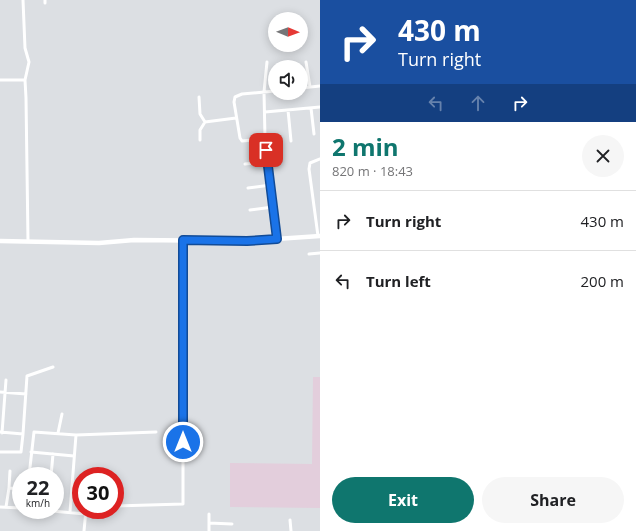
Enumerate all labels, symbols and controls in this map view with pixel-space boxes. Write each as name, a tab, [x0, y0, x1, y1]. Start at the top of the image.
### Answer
text: 430 m	[398, 11, 481, 49]
north arrow	[268, 12, 308, 52]
map controls	[268, 12, 308, 100]
icon: right	[332, 16, 384, 68]
text: Turn right	[398, 47, 481, 71]
button: sound	[268, 60, 308, 100]
icon: left	[425, 92, 447, 114]
icon: ahead	[467, 92, 489, 114]
icon: right	[509, 92, 531, 114]
text: 2 min	[332, 130, 399, 163]
pin	[249, 133, 283, 167]
button: close	[582, 135, 624, 177]
icon: arrive	[255, 139, 277, 161]
text: 820 m · 18:43	[332, 162, 413, 180]
icon: right	[332, 210, 354, 232]
text: Turn right	[366, 211, 441, 231]
text: 430 m	[580, 211, 624, 231]
icon: left	[332, 270, 354, 292]
text: Turn left	[366, 271, 431, 291]
text: 200 m	[580, 271, 624, 291]
position arrow	[162, 421, 204, 463]
speed limit sign: 30	[72, 467, 124, 519]
text: 22	[27, 474, 49, 501]
button: Exit	[332, 477, 474, 523]
button: Share	[482, 477, 624, 523]
text: km/h	[26, 496, 50, 510]

